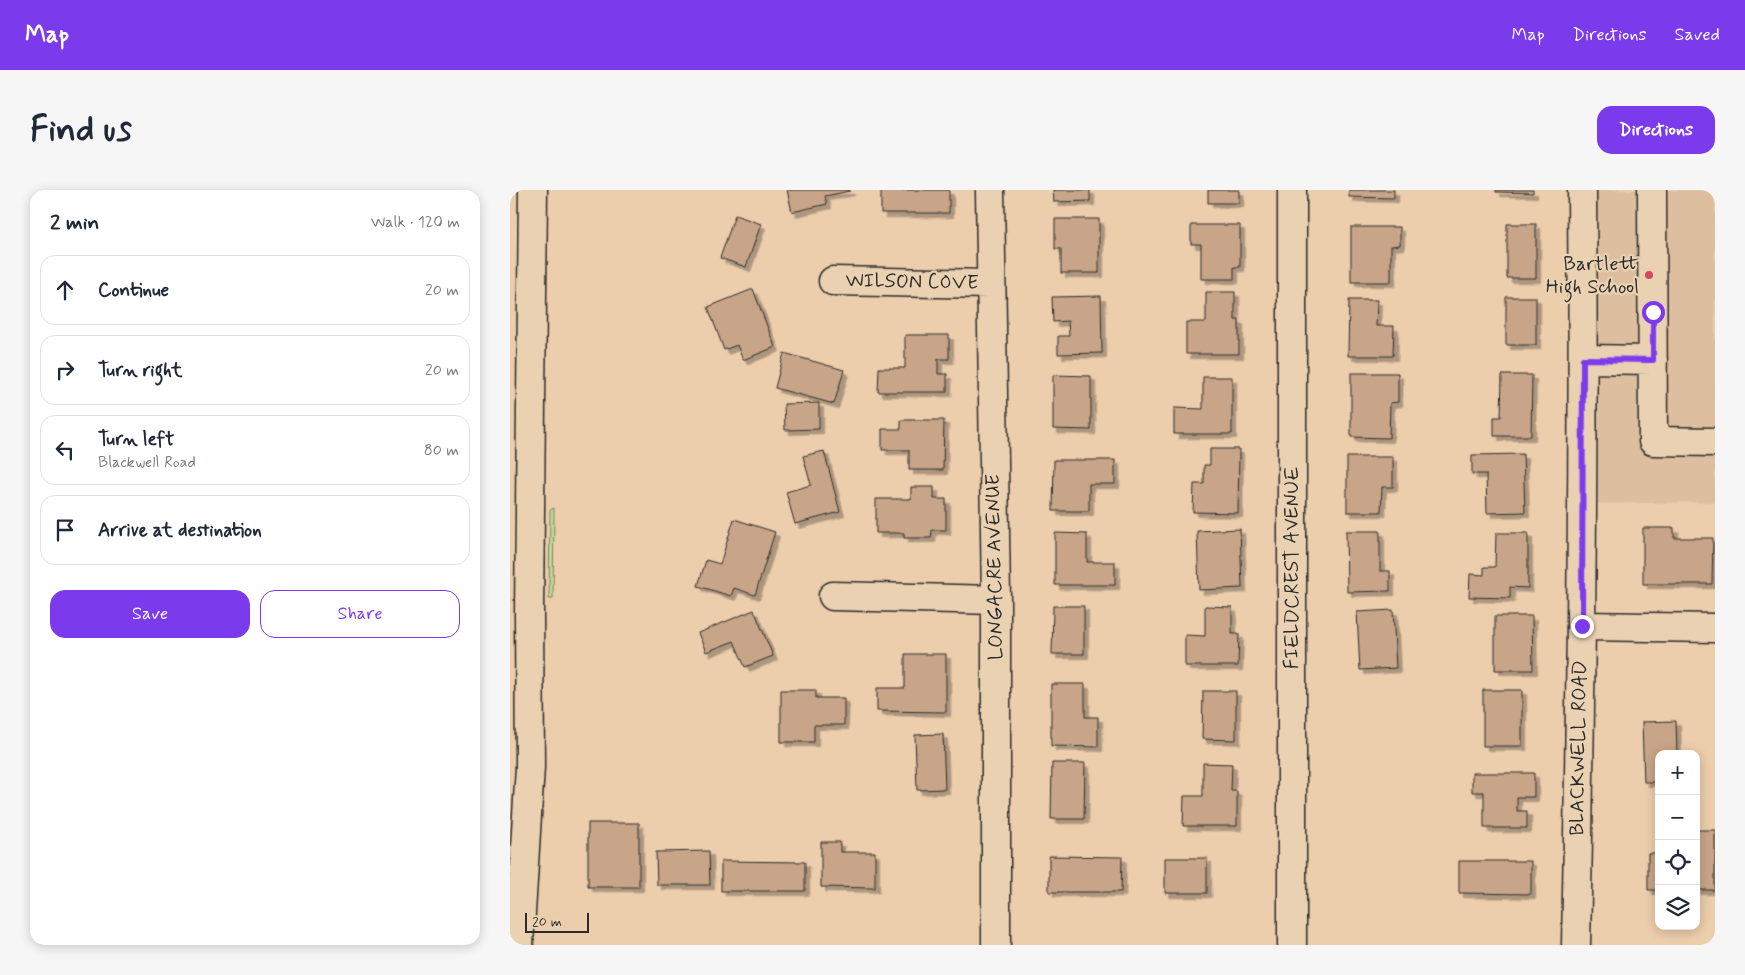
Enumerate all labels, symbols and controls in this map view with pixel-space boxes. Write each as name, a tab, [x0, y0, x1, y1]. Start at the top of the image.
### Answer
text: Map	[25, 20, 69, 51]
text: Map	[1512, 23, 1545, 47]
text: Directions	[1573, 23, 1647, 47]
text: Saved	[1675, 23, 1720, 47]
button: Directions	[1597, 106, 1715, 154]
text: Find us	[30, 107, 132, 153]
text: 2 min	[50, 209, 99, 237]
text: Walk · 120 m	[371, 212, 460, 233]
place label: Bartlett High School	[1546, 251, 1639, 303]
street label: WILSON COVE	[845, 267, 979, 297]
marker: Bartlett High School	[1643, 269, 1655, 281]
icon: ahead	[51, 276, 79, 304]
text: Continue	[98, 278, 169, 303]
text: 20 m	[425, 280, 459, 301]
route start	[1642, 301, 1665, 324]
icon: right	[51, 356, 79, 384]
text: Turn right	[98, 358, 182, 383]
text: 20 m	[425, 360, 459, 381]
text: Turn left	[98, 427, 174, 452]
icon: left	[51, 436, 79, 464]
text: 80 m	[424, 440, 459, 461]
text: Blackwell Road	[98, 452, 196, 473]
street label: FIELDCREST AVENUE	[1279, 467, 1306, 669]
street label: LONGACRE AVENUE	[980, 474, 1010, 660]
icon: arrive	[51, 516, 79, 544]
text: Arrive at destination	[98, 518, 262, 543]
button: Save	[50, 590, 250, 638]
button: Share	[260, 590, 460, 638]
route end	[1571, 615, 1594, 638]
street label: BLACKWELL ROAD	[1564, 660, 1594, 836]
map controls	[1655, 750, 1700, 930]
button: +	[1655, 750, 1700, 795]
button: −	[1655, 795, 1700, 840]
button: locate	[1655, 840, 1700, 885]
button: layers	[1655, 885, 1700, 930]
scale bar	[525, 910, 589, 933]
text: 20 m	[532, 913, 562, 931]

